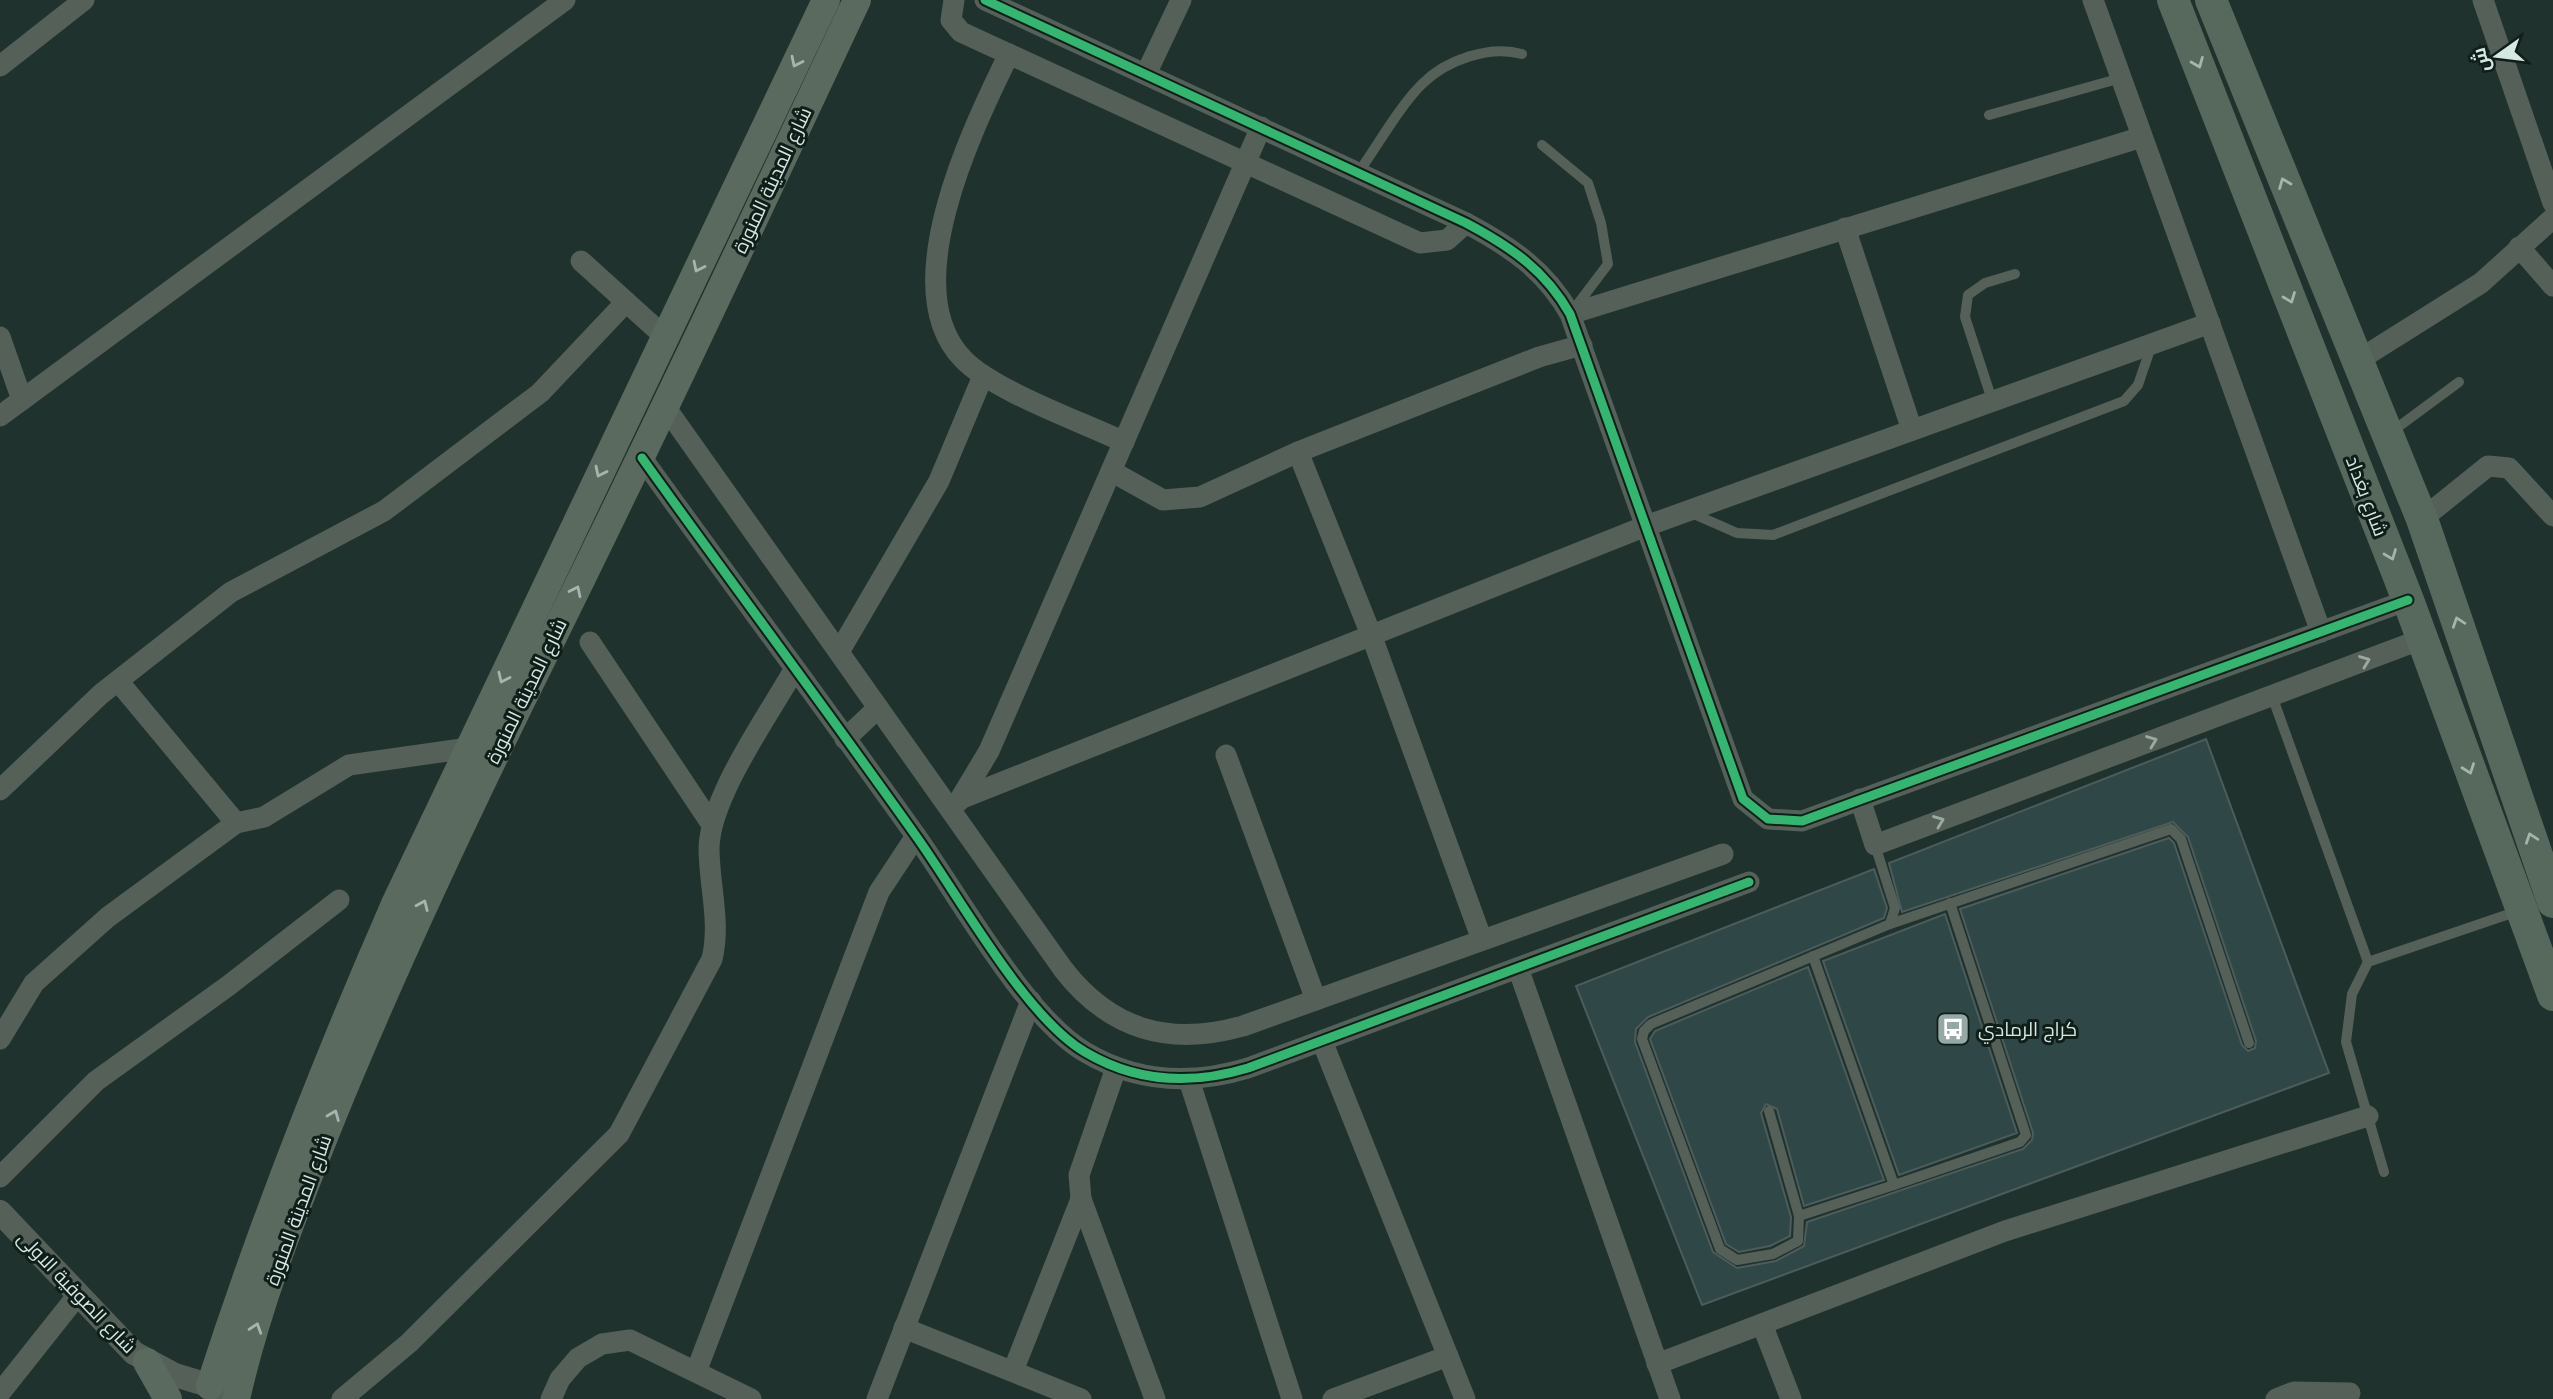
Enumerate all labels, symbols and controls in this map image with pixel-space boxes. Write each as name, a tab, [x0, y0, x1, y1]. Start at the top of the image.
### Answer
north arrow	[2462, 21, 2532, 91]
text: ش	[2467, 45, 2495, 75]
one-way arrow	[791, 55, 805, 67]
one-way arrow	[2189, 57, 2203, 69]
street label: شارع المدينة المنورة	[729, 104, 818, 258]
one-way arrow	[2279, 178, 2293, 190]
one-way arrow	[693, 260, 707, 272]
one-way arrow	[2281, 291, 2295, 303]
street label: شارع بغداد	[2339, 453, 2392, 540]
one-way arrow	[595, 465, 609, 477]
one-way arrow	[2382, 549, 2396, 561]
one-way arrow	[567, 585, 581, 598]
street label: شارع المدينة المنورة	[481, 615, 573, 768]
one-way arrow	[2451, 617, 2466, 629]
one-way arrow	[2358, 655, 2370, 669]
one-way arrow	[497, 671, 511, 683]
one-way arrow	[2145, 735, 2157, 749]
one-way arrow	[2461, 762, 2475, 774]
one-way arrow	[1932, 815, 1944, 829]
one-way arrow	[2525, 832, 2539, 844]
one-way arrow	[415, 900, 429, 912]
bus stop icon: كراج الرمادي	[1934, 1010, 1972, 1048]
place label: كراج الرمادي	[1978, 1018, 2077, 1044]
one-way arrow	[325, 1109, 339, 1121]
street label: شارع المدينة المنورة	[261, 1132, 338, 1289]
street label: شارع الصوفية الاولى	[11, 1227, 141, 1359]
one-way arrow	[248, 1323, 262, 1335]

